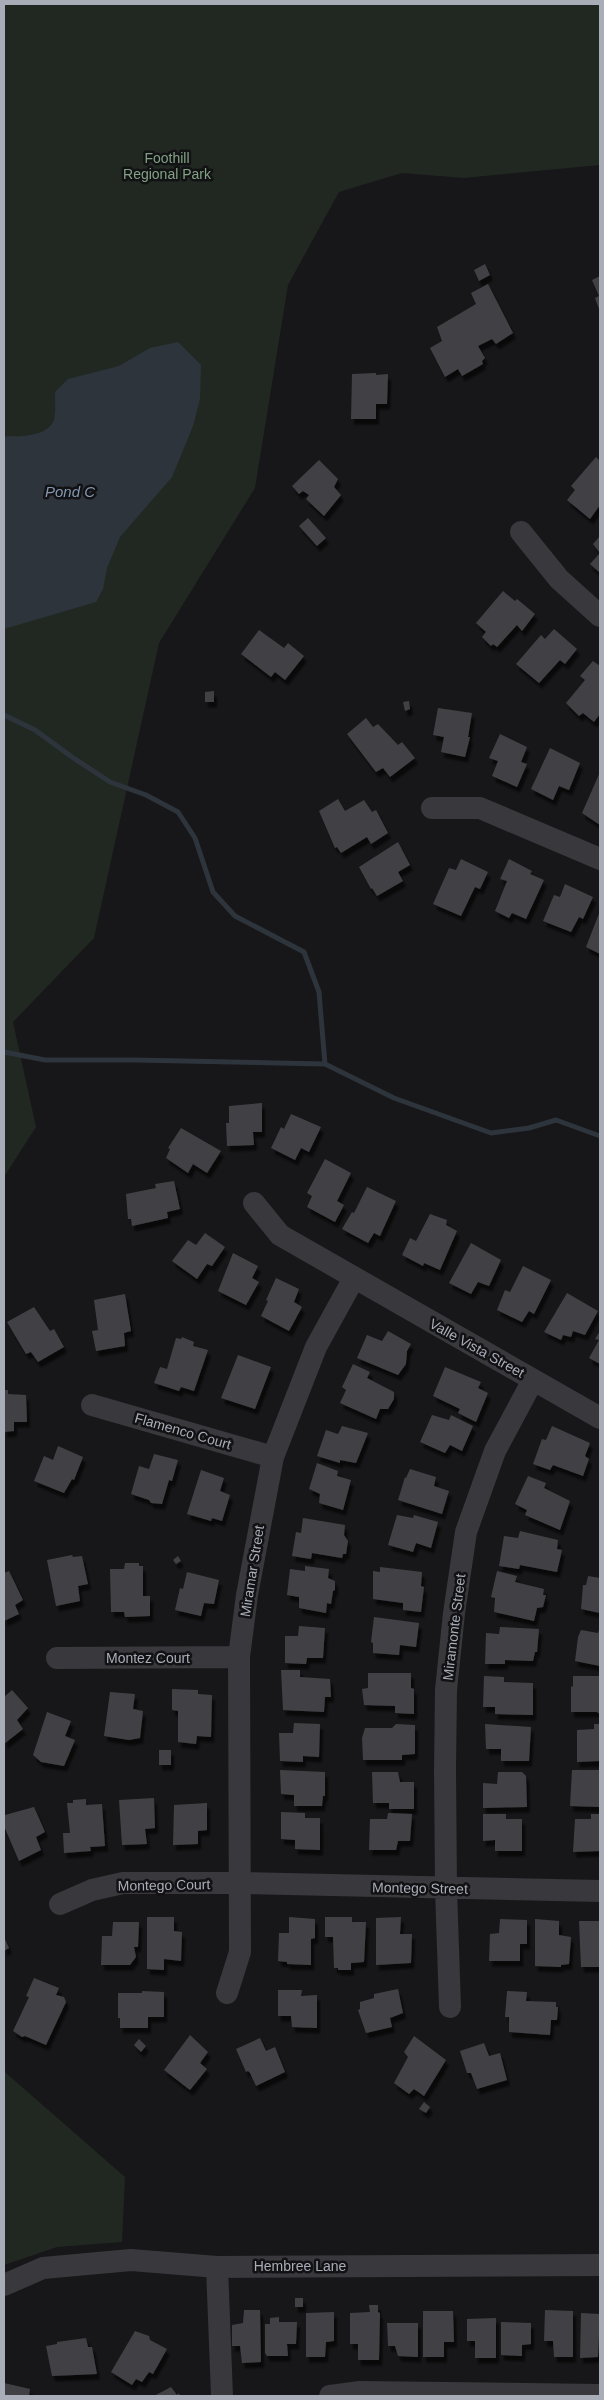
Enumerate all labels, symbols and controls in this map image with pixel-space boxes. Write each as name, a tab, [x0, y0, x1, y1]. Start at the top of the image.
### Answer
park label: Foothill Regional Park	[123, 150, 212, 182]
water label: Pond C	[45, 483, 95, 500]
street label: Valle Vista Street	[427, 1315, 527, 1381]
street label: Flamenco Court	[133, 1410, 233, 1452]
street label: Miramar Street	[237, 1524, 267, 1618]
street label: Miramonte Street	[440, 1573, 468, 1681]
street label: Montez Court	[106, 1650, 190, 1666]
street label: Montego Court	[118, 1876, 211, 1894]
street label: Montego Street	[372, 1879, 468, 1897]
street label: Hembree Lane	[254, 2258, 347, 2274]

